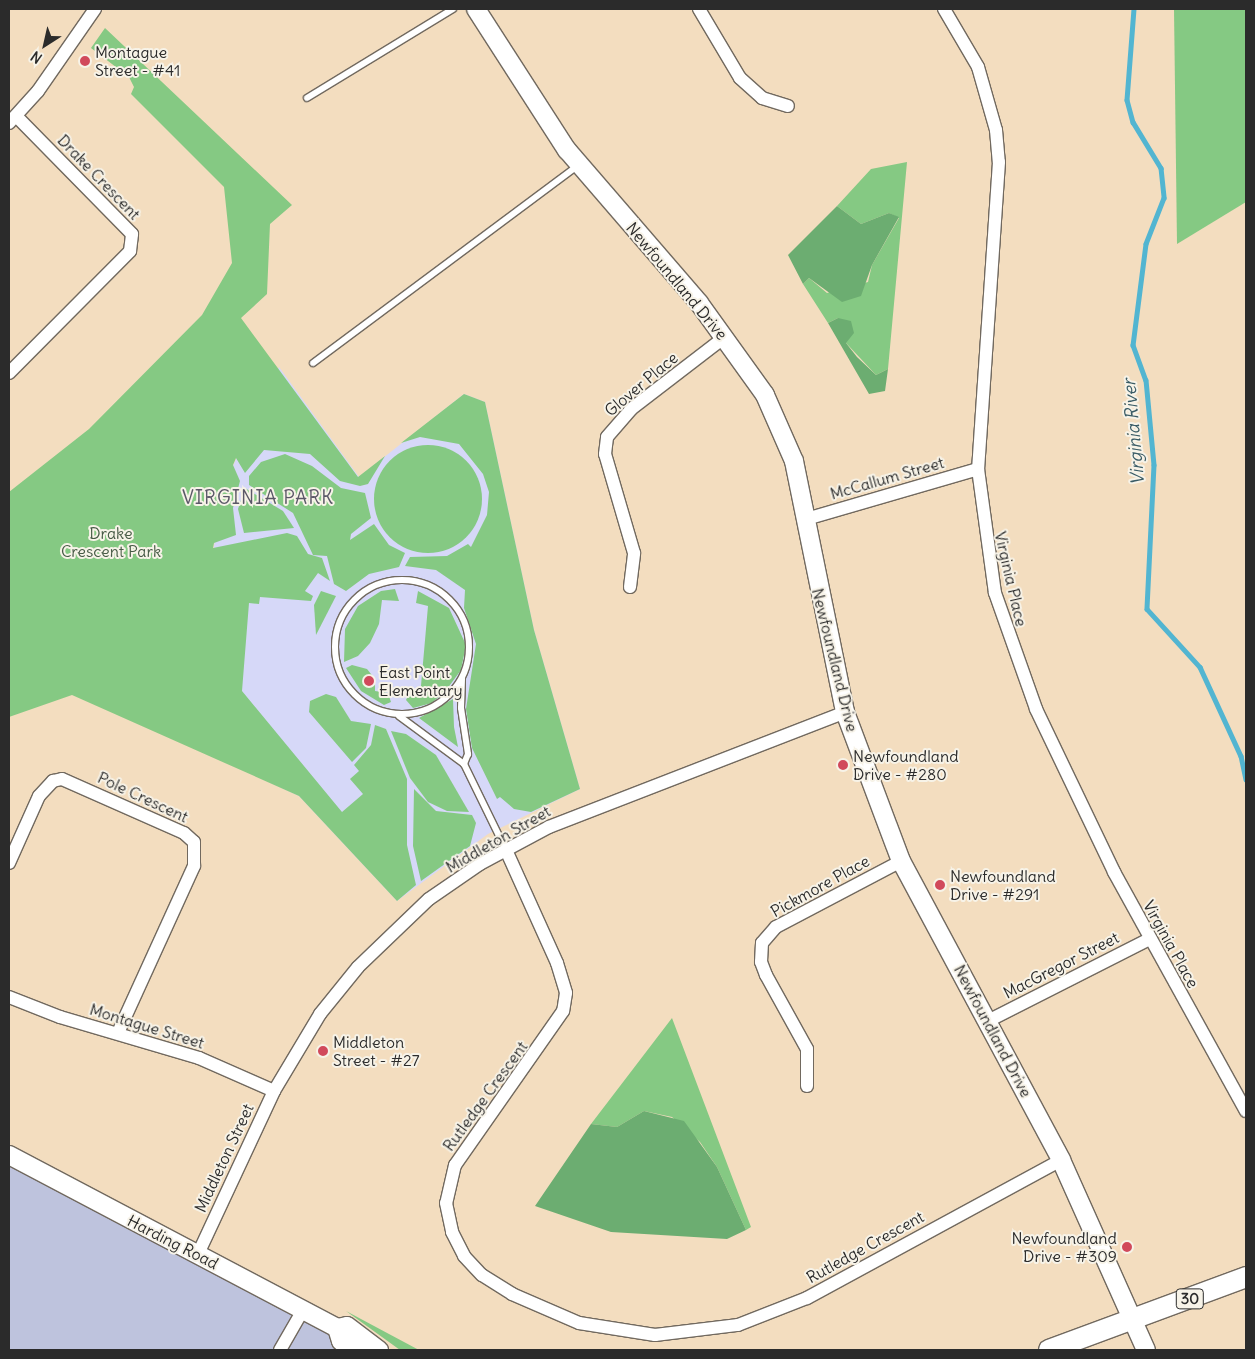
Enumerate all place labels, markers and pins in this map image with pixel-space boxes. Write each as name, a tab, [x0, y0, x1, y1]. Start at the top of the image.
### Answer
place label: Montague Street - #41	[95, 42, 180, 80]
marker: Montague Street - #41	[79, 55, 91, 67]
place label: East Point Elementary	[379, 662, 463, 700]
marker: East Point Elementary	[363, 675, 375, 687]
place label: Newfoundland Drive - #280	[853, 746, 959, 784]
marker: Newfoundland Drive - #280	[837, 759, 849, 771]
place label: Newfoundland Drive - #291	[950, 866, 1056, 904]
marker: Newfoundland Drive - #291	[934, 879, 946, 891]
place label: Middleton Street - #27	[333, 1032, 420, 1070]
marker: Middleton Street - #27	[317, 1045, 329, 1057]
place label: Newfoundland Drive - #309	[1011, 1228, 1117, 1266]
marker: Newfoundland Drive - #309	[1121, 1241, 1133, 1253]

